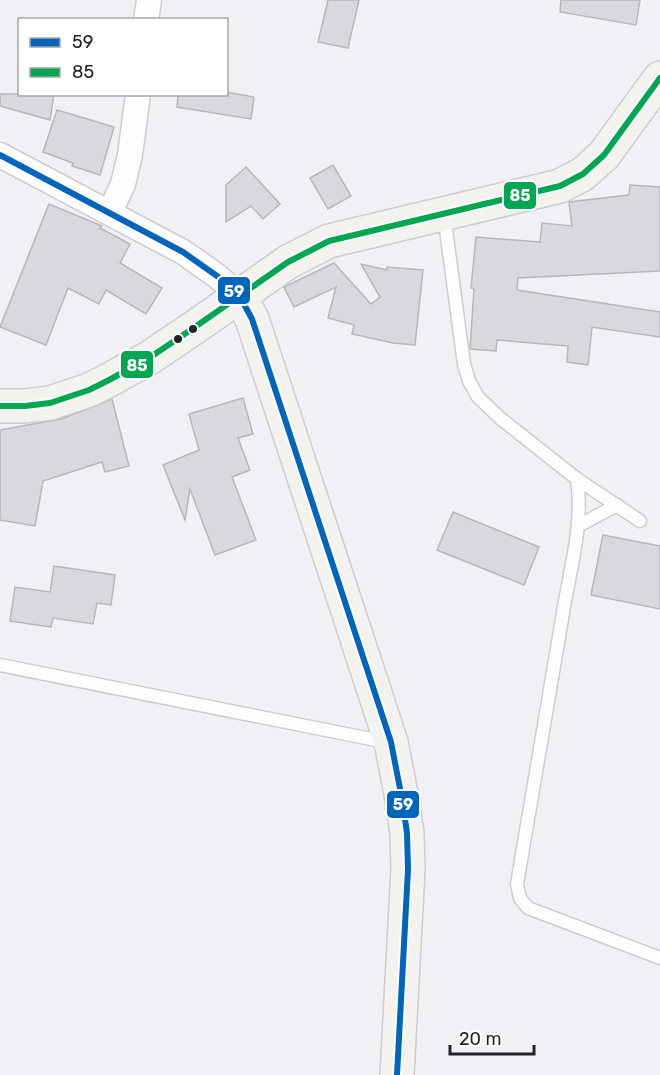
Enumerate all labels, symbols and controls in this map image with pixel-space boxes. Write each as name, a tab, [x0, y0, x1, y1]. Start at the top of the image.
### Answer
legend	[18, 18, 228, 96]
text: 59	[72, 31, 93, 53]
text: 85	[72, 61, 94, 83]
line badge: 85	[503, 181, 537, 210]
text: 85	[509, 186, 531, 205]
line badge: 59	[217, 276, 251, 305]
text: 59	[224, 282, 244, 301]
unlabelled marker	[187, 323, 199, 335]
unlabelled marker	[172, 333, 184, 345]
line badge: 85	[120, 350, 154, 379]
text: 85	[126, 356, 148, 375]
line badge: 59	[386, 790, 420, 819]
text: 59	[393, 795, 413, 814]
scale bar	[450, 1018, 534, 1056]
text: 20 m	[459, 1028, 501, 1050]

